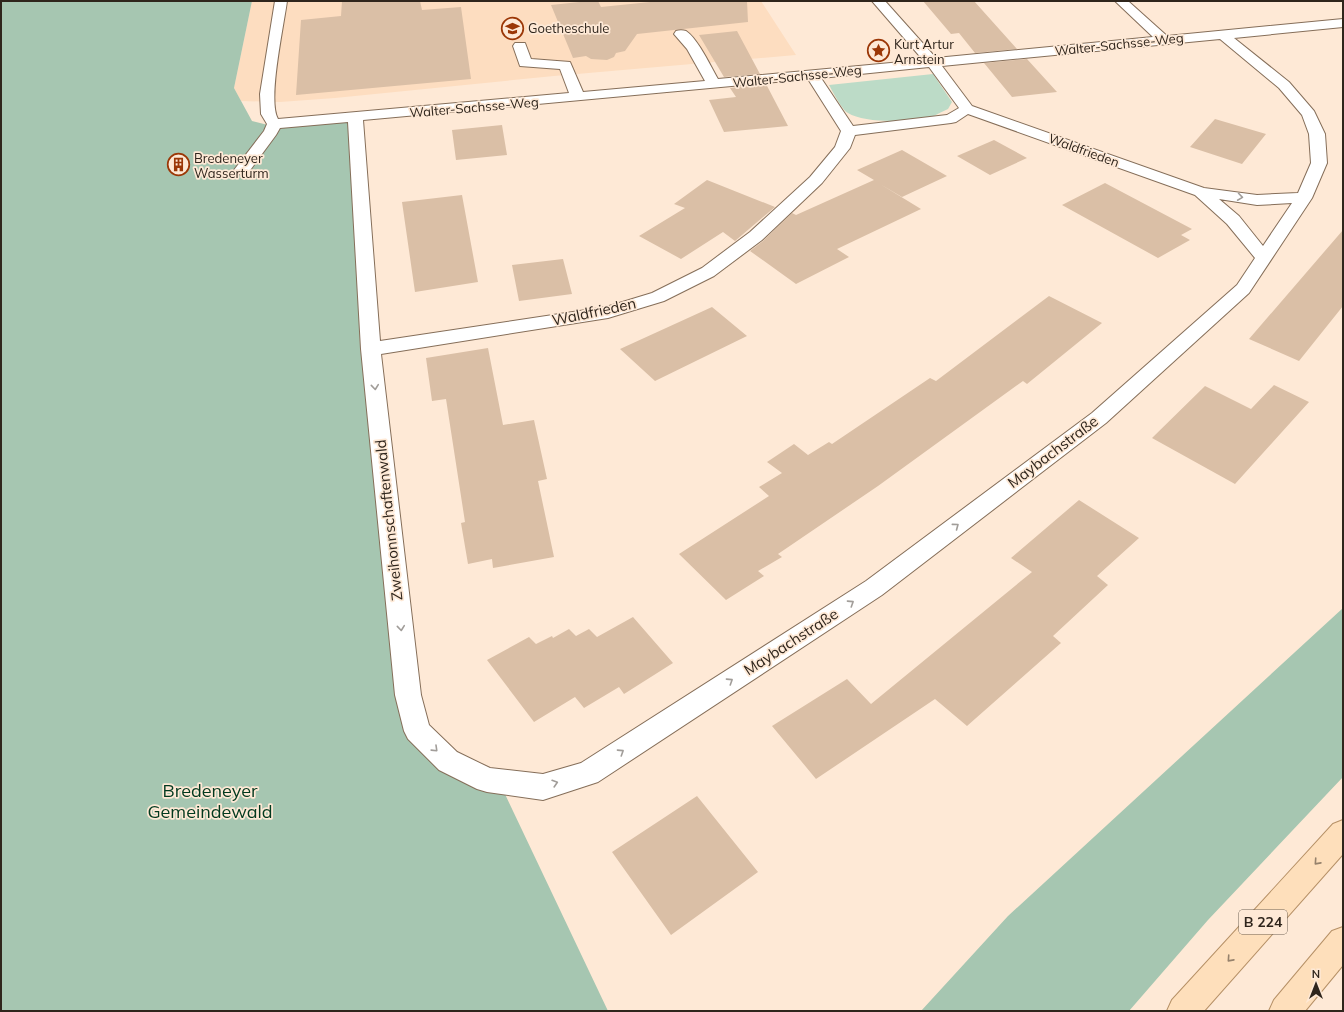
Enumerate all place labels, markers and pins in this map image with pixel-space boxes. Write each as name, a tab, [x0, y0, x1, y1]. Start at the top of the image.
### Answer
school or university icon: Goetheschule	[499, 15, 525, 41]
place label: Goetheschule	[528, 20, 609, 36]
place label: Kurt Artur Arnstein	[894, 36, 954, 67]
place icon: Kurt Artur Arnstein	[866, 38, 892, 64]
place label: Bredeneyer Wasserturm	[194, 150, 269, 181]
building icon: Bredeneyer Wasserturm	[166, 152, 192, 178]

